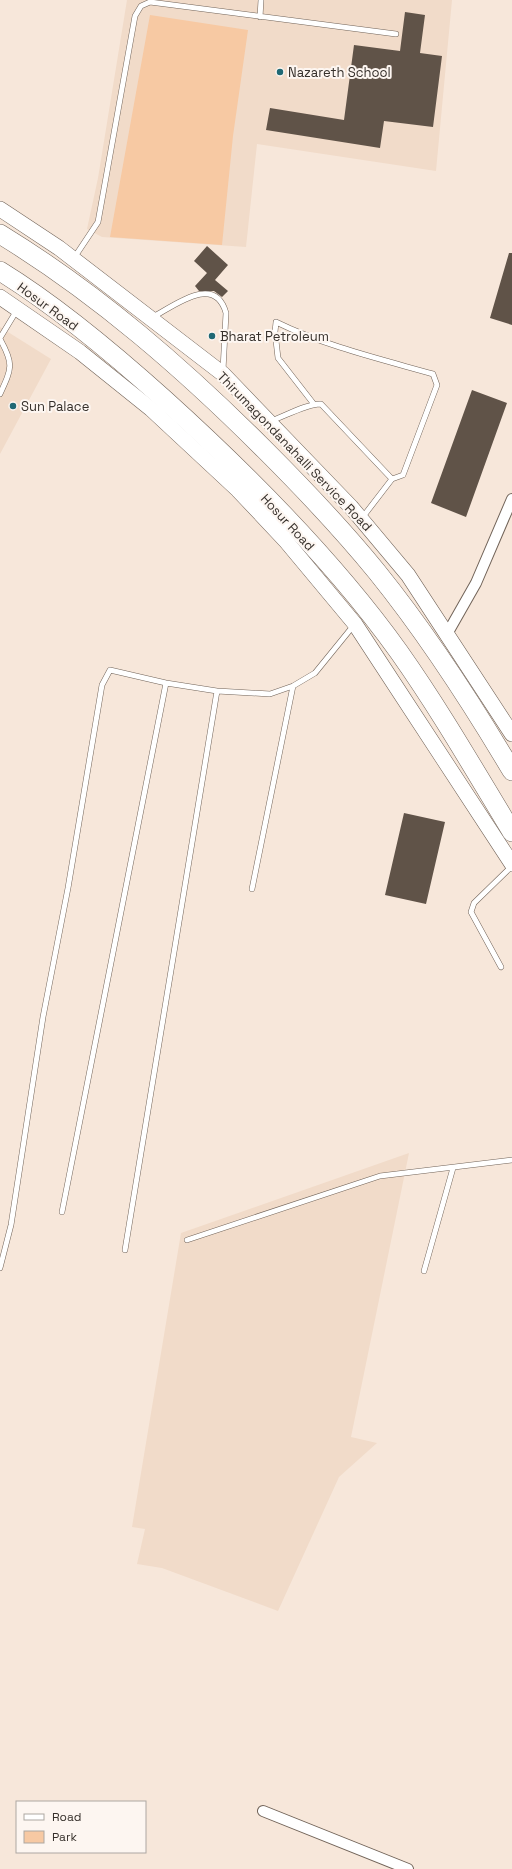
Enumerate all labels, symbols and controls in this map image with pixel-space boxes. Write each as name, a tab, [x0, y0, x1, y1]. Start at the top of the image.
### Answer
place label: Nazareth School	[288, 64, 391, 81]
marker: Nazareth School	[275, 67, 285, 77]
street label: Hosur Road	[14, 279, 82, 334]
place label: Bharat Petroleum	[220, 328, 329, 345]
marker: Bharat Petroleum	[207, 331, 217, 341]
street label: Thirumagondanahalli Service Road	[214, 368, 376, 535]
place label: Sun Palace	[21, 398, 89, 415]
marker: Sun Palace	[8, 401, 18, 411]
street label: Hosur Road	[257, 490, 318, 554]
legend	[16, 1801, 146, 1853]
text: Road	[52, 1809, 81, 1825]
text: Park	[52, 1829, 77, 1845]

